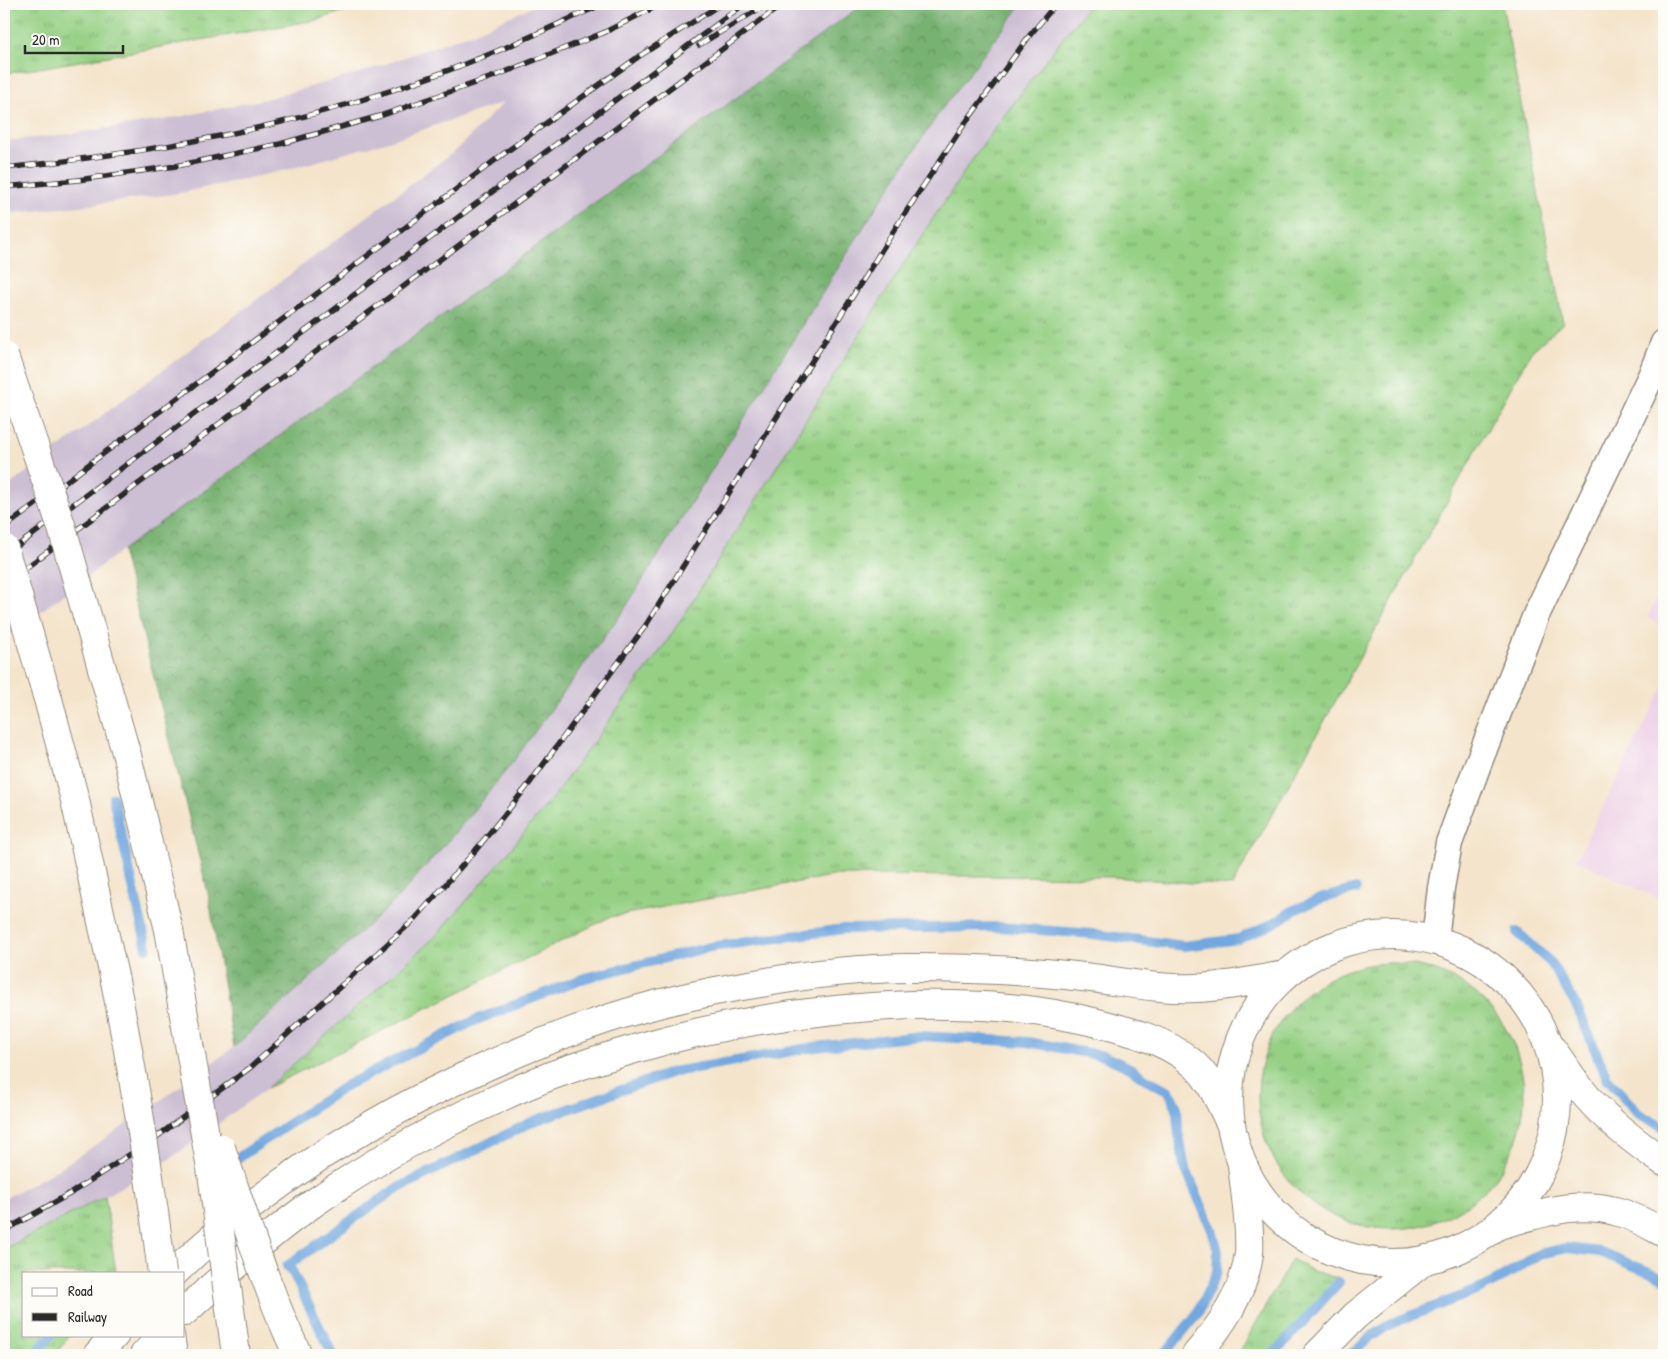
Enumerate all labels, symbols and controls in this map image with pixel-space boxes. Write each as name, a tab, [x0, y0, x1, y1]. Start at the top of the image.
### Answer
scale bar	[25, 22, 122, 54]
text: 20 m	[32, 29, 59, 50]
legend	[22, 1272, 185, 1336]
text: Road	[68, 1280, 93, 1301]
text: Railway	[68, 1306, 107, 1327]

